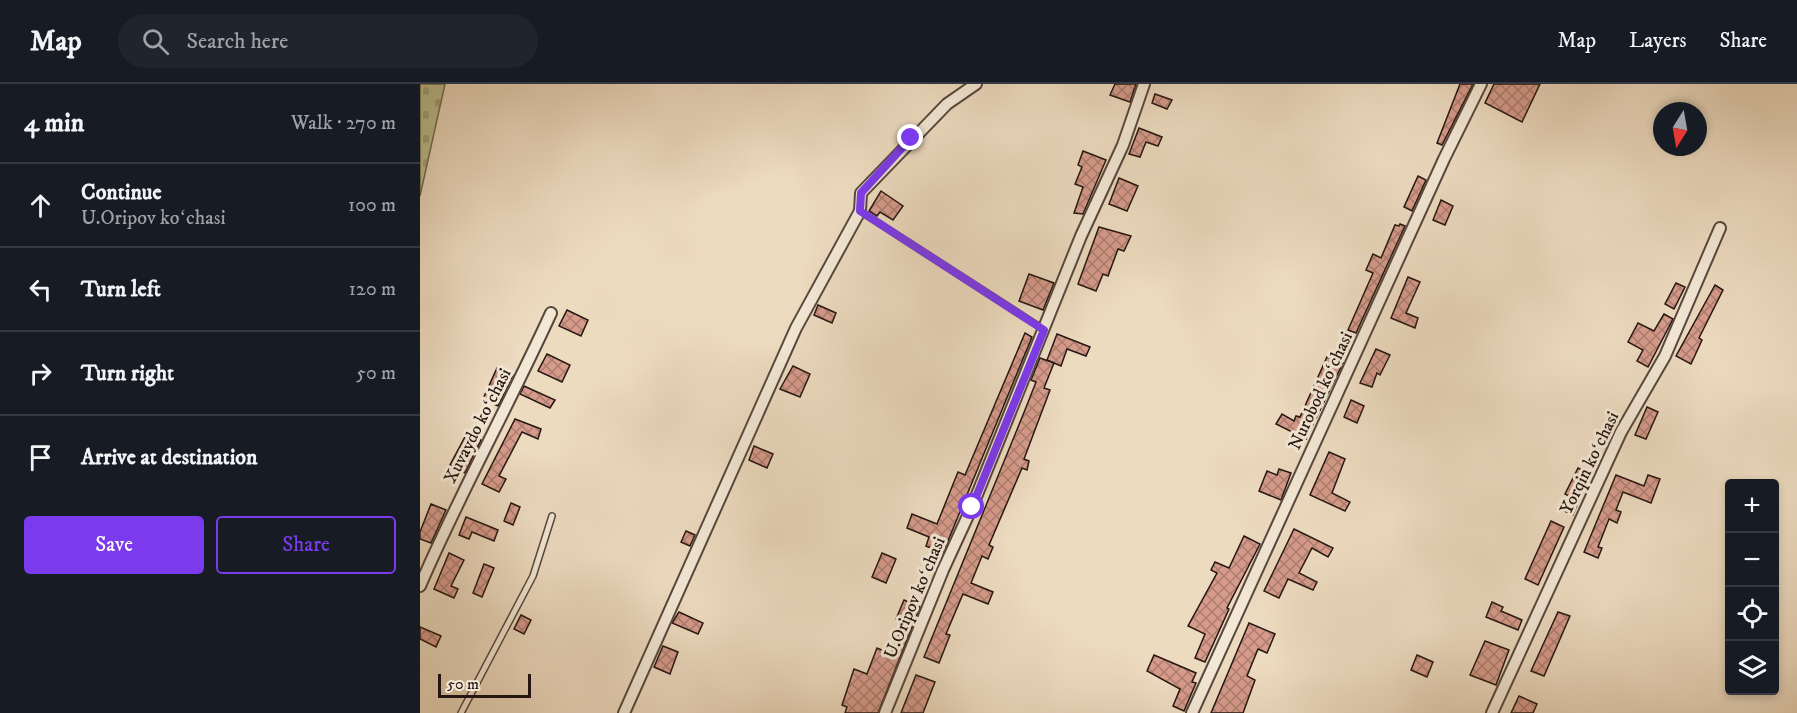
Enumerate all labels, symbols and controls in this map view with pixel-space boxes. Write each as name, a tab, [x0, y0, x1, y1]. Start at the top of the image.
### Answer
search box	[118, 14, 538, 68]
text: Map	[30, 24, 82, 59]
icon: search	[139, 25, 172, 58]
text: Search here	[187, 28, 288, 55]
text: Map	[1557, 28, 1596, 54]
text: Layers	[1629, 28, 1687, 54]
text: Share	[1720, 28, 1767, 54]
north arrow	[1653, 102, 1707, 156]
text: 4 min	[24, 107, 84, 140]
text: Walk · 270 m	[291, 111, 396, 136]
route end	[897, 124, 923, 150]
text: Continue	[81, 179, 162, 206]
icon: ahead	[24, 189, 57, 222]
text: 100 m	[348, 193, 396, 218]
text: U.Oripov koʻchasi	[81, 206, 226, 231]
icon: left	[24, 273, 57, 306]
text: Turn left	[81, 276, 161, 303]
text: 120 m	[349, 277, 396, 302]
street label: Nurobod koʻchasi	[1284, 329, 1358, 453]
icon: right	[24, 357, 57, 390]
text: Turn right	[81, 360, 174, 387]
text: 50 m	[356, 361, 396, 386]
street label: Xuvaydo koʻchasi	[440, 365, 516, 487]
street label: Yorqin koʻchasi	[1556, 408, 1624, 518]
icon: arrive	[24, 441, 57, 474]
text: Arrive at destination	[81, 444, 258, 471]
map controls	[1725, 479, 1779, 695]
button: +	[1725, 479, 1779, 533]
route start	[958, 493, 984, 519]
button: Save	[24, 516, 204, 574]
button: Share	[216, 516, 396, 574]
button: −	[1725, 533, 1779, 587]
street label: U.Oripov koʻchasi	[879, 534, 951, 662]
button: locate	[1725, 587, 1779, 641]
button: layers	[1725, 641, 1779, 695]
scale bar	[438, 671, 531, 698]
text: 50 m	[447, 674, 479, 694]

